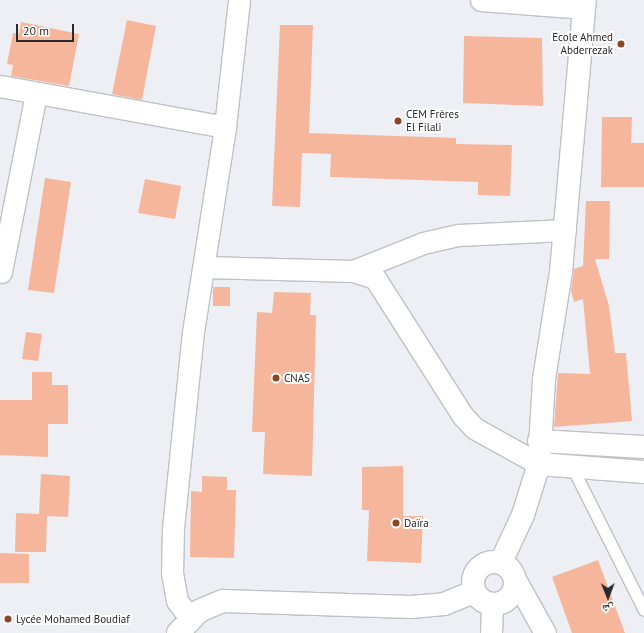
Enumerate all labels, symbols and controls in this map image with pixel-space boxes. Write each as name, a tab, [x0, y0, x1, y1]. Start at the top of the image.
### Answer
scale bar	[18, 16, 76, 42]
text: 20 m	[23, 23, 49, 38]
place label: Ecole Ahmed Abderrezak	[552, 31, 613, 57]
marker: Ecole Ahmed Abderrezak	[616, 39, 626, 49]
place label: CEM Frères El Filali	[406, 108, 459, 134]
marker: CEM Frères El Filali	[393, 116, 403, 126]
place label: CNAS	[284, 371, 310, 385]
marker: CNAS	[271, 373, 281, 383]
place label: Daïra	[404, 516, 429, 530]
marker: Daïra	[391, 518, 401, 528]
north arrow	[588, 577, 628, 617]
text: ش	[602, 602, 614, 616]
place label: Lycée Mohamed Boudiaf	[16, 612, 130, 626]
marker: Lycée Mohamed Boudiaf	[3, 614, 13, 624]

